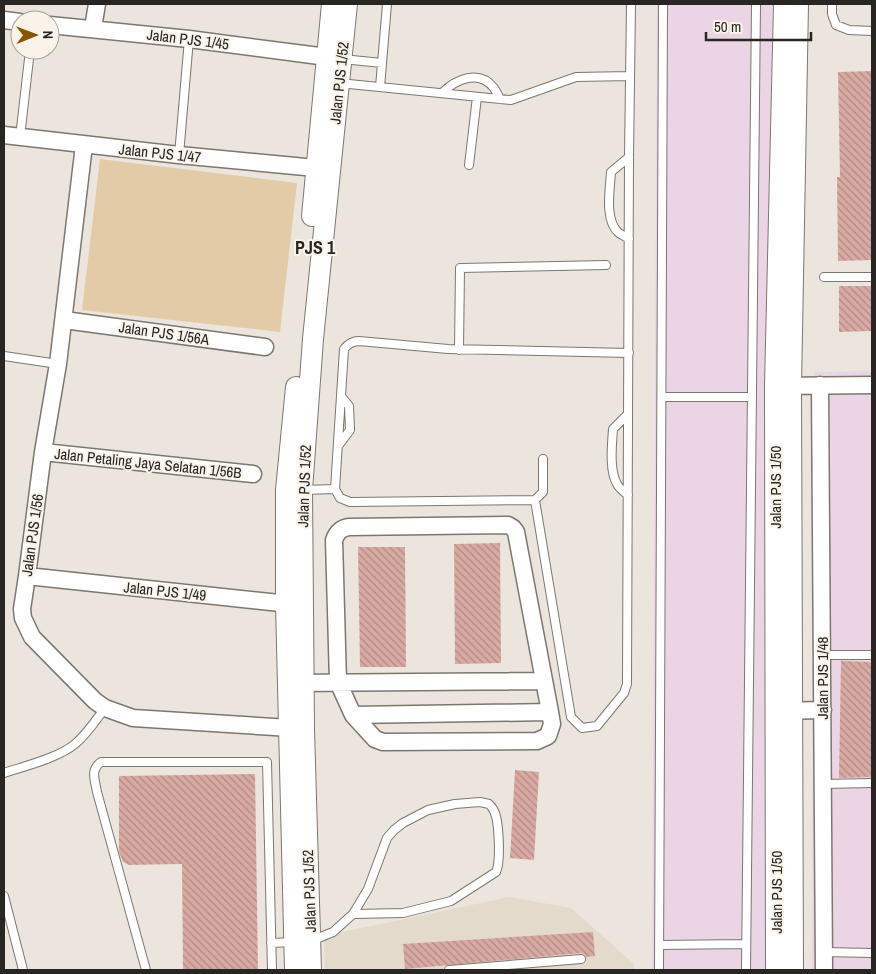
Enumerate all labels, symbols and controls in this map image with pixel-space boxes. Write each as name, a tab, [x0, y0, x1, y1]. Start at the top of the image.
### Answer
north arrow	[10, 10, 60, 60]
scale bar	[706, 10, 811, 42]
text: 50 m	[714, 16, 741, 37]
street label: Jalan PJS 1/45	[146, 24, 230, 54]
text: N	[39, 30, 57, 39]
street label: Jalan PJS 1/52	[324, 41, 354, 125]
street label: Jalan PJS 1/47	[118, 138, 202, 168]
district label: PJS 1	[295, 235, 336, 260]
street label: Jalan PJS 1/56A	[118, 316, 211, 350]
street label: Jalan Petaling Jaya Selatan 1/56B	[53, 443, 243, 483]
street label: Jalan PJS 1/52	[292, 444, 316, 528]
street label: Jalan PJS 1/50	[765, 445, 786, 528]
street label: Jalan PJS 1/56	[16, 492, 48, 577]
street label: Jalan PJS 1/49	[123, 576, 207, 606]
street label: Jalan PJS 1/48	[812, 636, 833, 719]
street label: Jalan PJS 1/52	[297, 849, 321, 933]
street label: Jalan PJS 1/50	[766, 850, 787, 933]

